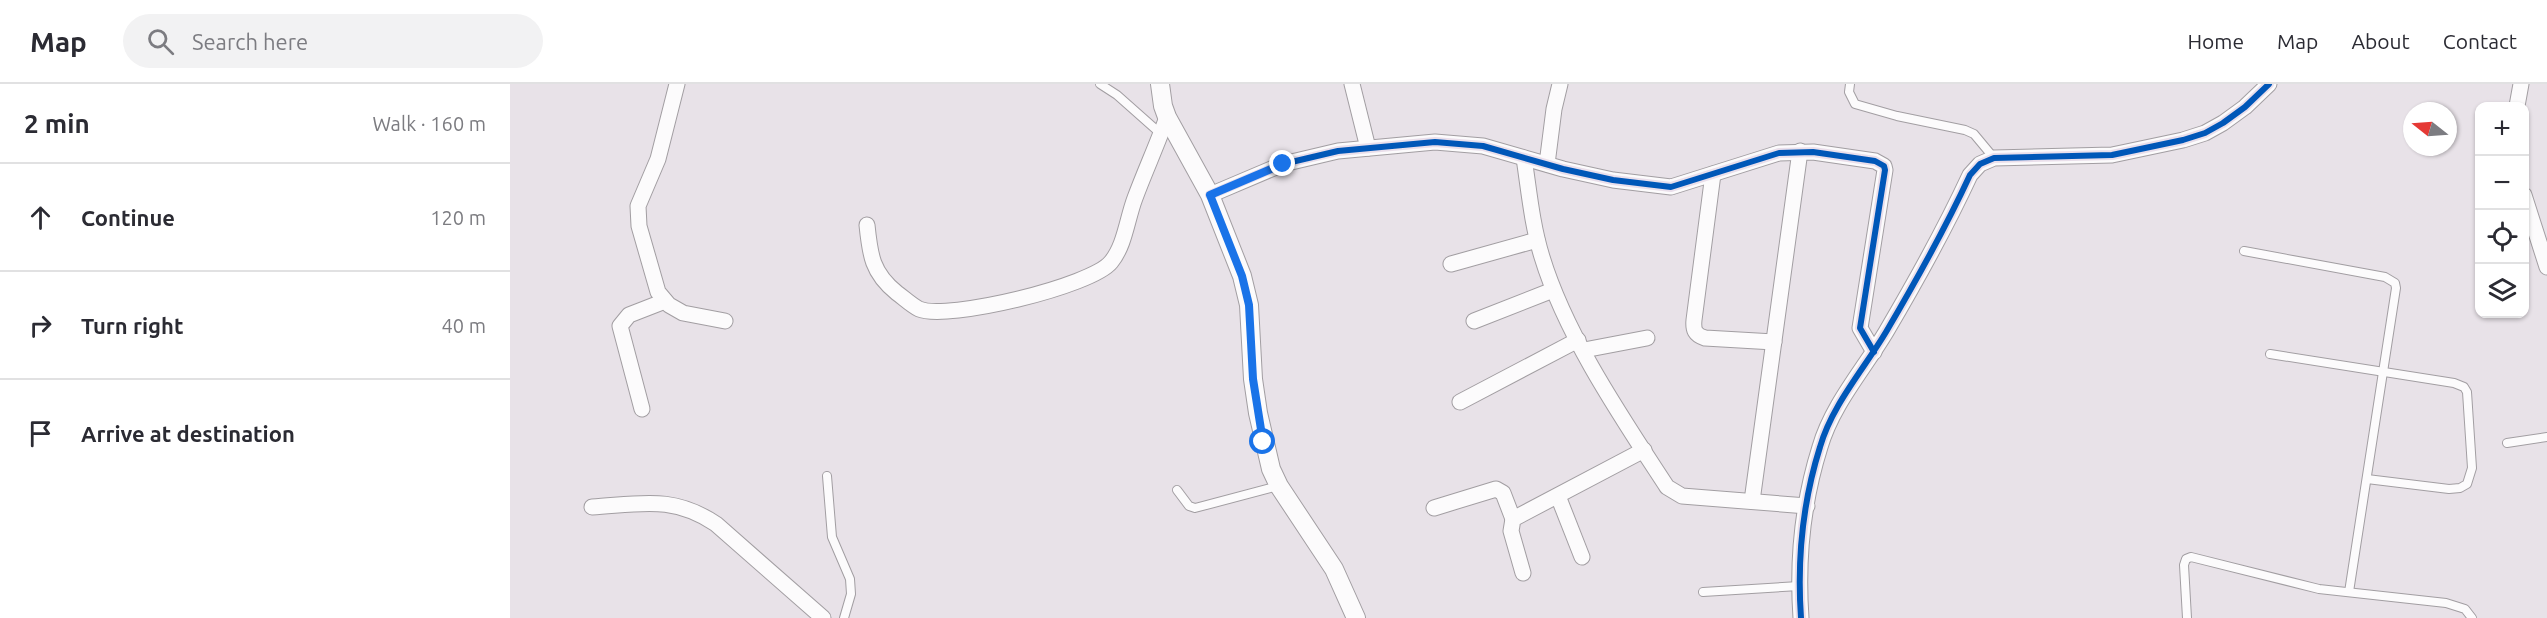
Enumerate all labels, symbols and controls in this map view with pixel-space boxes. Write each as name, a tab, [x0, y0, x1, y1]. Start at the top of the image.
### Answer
search box	[123, 14, 543, 68]
icon: search	[144, 25, 177, 58]
text: Map	[30, 26, 87, 57]
text: Search here	[192, 29, 308, 54]
text: Home	[2187, 29, 2244, 53]
text: Map	[2277, 29, 2318, 53]
text: About	[2351, 29, 2410, 53]
text: Contact	[2443, 29, 2517, 53]
north arrow	[2403, 102, 2457, 156]
map controls	[2475, 102, 2529, 318]
button: +	[2475, 102, 2529, 156]
text: 2 min	[24, 109, 90, 138]
text: Walk · 160 m	[373, 112, 486, 135]
route end	[1269, 150, 1295, 176]
button: −	[2475, 156, 2529, 210]
icon: ahead	[24, 201, 57, 234]
text: Continue	[81, 205, 175, 230]
text: 120 m	[430, 206, 486, 229]
button: locate	[2475, 210, 2529, 264]
button: layers	[2475, 264, 2529, 318]
icon: right	[24, 309, 57, 342]
text: Turn right	[81, 313, 183, 338]
text: 40 m	[442, 314, 486, 337]
icon: arrive	[24, 417, 57, 450]
text: Arrive at destination	[81, 421, 295, 446]
route start	[1249, 428, 1275, 454]

